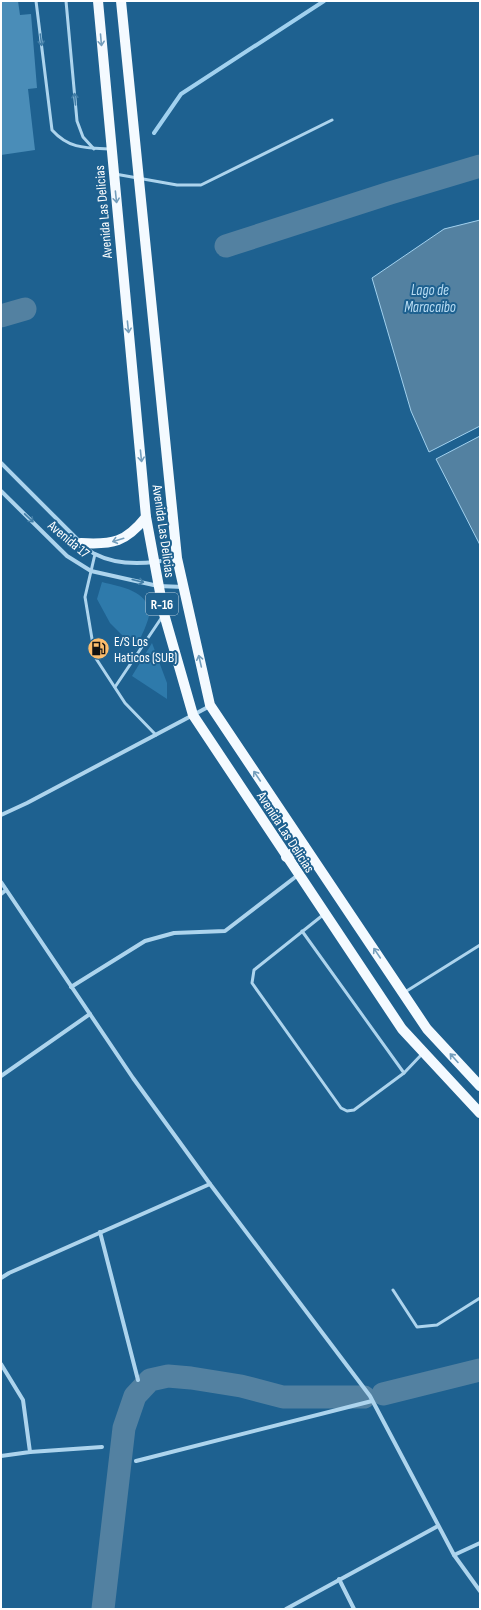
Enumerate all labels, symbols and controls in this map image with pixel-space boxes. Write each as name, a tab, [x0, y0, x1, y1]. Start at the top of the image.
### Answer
one-way arrow	[37, 33, 45, 46]
one-way arrow	[98, 33, 105, 46]
one-way arrow	[72, 93, 79, 106]
street label: Avenida Las Delicias	[91, 165, 116, 260]
one-way arrow	[112, 190, 119, 203]
water label: Lago de Maracaibo	[404, 281, 456, 317]
one-way arrow	[124, 320, 132, 333]
one-way arrow	[137, 449, 144, 462]
street label: Avenida Las Delicias	[148, 483, 178, 578]
one-way arrow	[24, 514, 34, 523]
street label: Avenida 17	[44, 516, 93, 562]
one-way arrow	[112, 537, 125, 544]
one-way arrow	[131, 578, 144, 586]
road number: R-16	[146, 593, 178, 615]
place label: E/S Los Haticos (SUB)	[114, 633, 177, 666]
fuel station icon: E/S Los Haticos (SUB)	[85, 636, 111, 662]
one-way arrow	[195, 655, 203, 668]
one-way arrow	[253, 771, 261, 782]
street label: Avenida Las Delicias	[253, 788, 318, 876]
one-way arrow	[373, 948, 381, 959]
one-way arrow	[449, 1052, 458, 1063]

